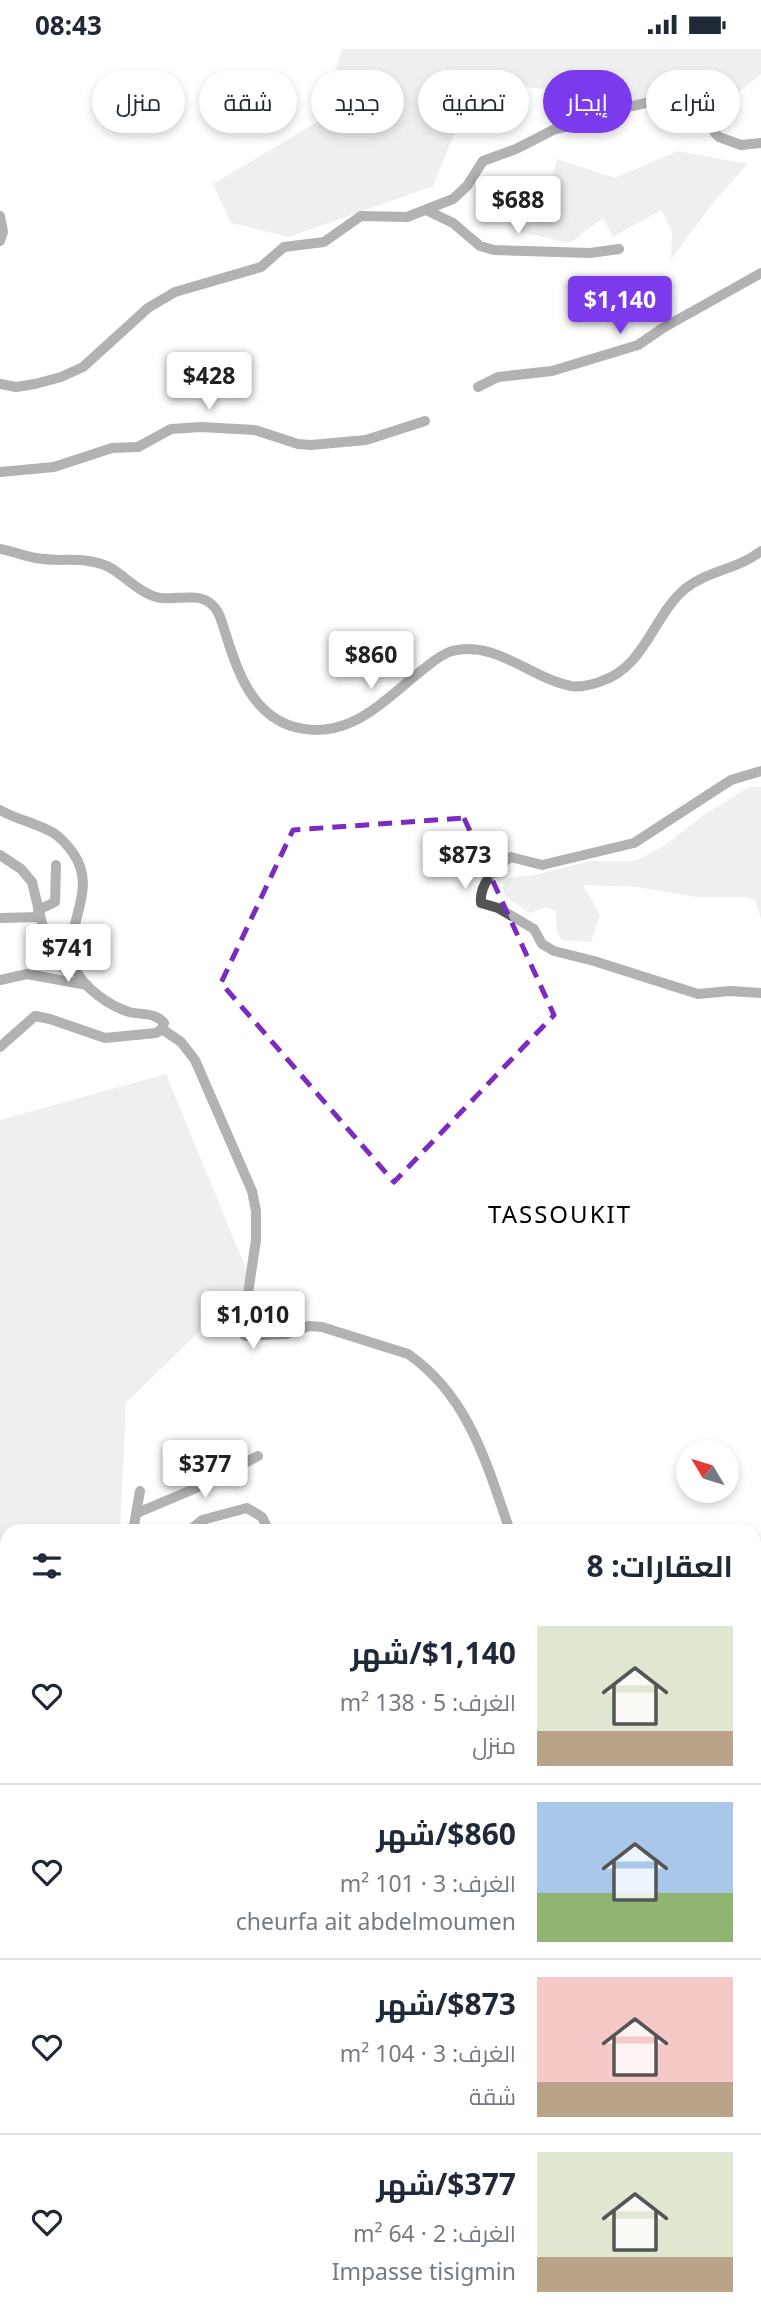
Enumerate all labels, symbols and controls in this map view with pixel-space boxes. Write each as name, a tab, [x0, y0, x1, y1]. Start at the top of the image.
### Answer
text: 08:43	[35, 7, 102, 43]
chip: منزل	[92, 70, 185, 133]
chip: شقة	[199, 70, 297, 133]
chip: جديد	[311, 70, 404, 133]
chip: تصفية	[418, 70, 529, 133]
chip: إيجار	[543, 70, 632, 133]
chip: شراء	[646, 70, 740, 133]
pin: $688	[477, 177, 559, 236]
text: $688	[492, 183, 544, 215]
pin: $1,140	[563, 277, 677, 336]
text: $1,140	[584, 283, 656, 315]
pin: $428	[168, 353, 250, 412]
text: $428	[183, 359, 235, 391]
pin: $860	[330, 631, 412, 691]
text: $860	[345, 638, 397, 670]
pin: $873	[424, 831, 506, 891]
text: $873	[439, 838, 491, 870]
pin: $741	[27, 925, 109, 984]
text: $741	[42, 931, 94, 963]
district label: TASSOUKIT	[488, 1197, 632, 1230]
pin: $1,010	[196, 1291, 310, 1351]
text: $1,010	[217, 1298, 289, 1330]
north arrow	[676, 1440, 738, 1503]
map controls	[676, 1440, 739, 1503]
pin: $377	[164, 1441, 246, 1500]
text: $377	[179, 1447, 231, 1479]
text: العقارات: 8	[586, 1545, 733, 1586]
icon: filters	[28, 1547, 66, 1585]
text: $1,140/شهر	[351, 1632, 516, 1673]
icon: home	[593, 1654, 677, 1738]
icon: heart	[28, 1677, 66, 1715]
text: الغرف: 5 · 138 m²	[340, 1686, 516, 1718]
text: منزل	[472, 1729, 516, 1761]
text: $860/شهر	[376, 1813, 516, 1854]
icon: home	[593, 1830, 677, 1914]
icon: heart	[28, 1853, 66, 1891]
text: الغرف: 3 · 101 m²	[340, 1867, 516, 1899]
text: cheurfa ait abdelmoumen	[236, 1905, 516, 1937]
text: $873/شهر	[376, 1983, 516, 2024]
icon: home	[593, 2005, 677, 2089]
icon: heart	[28, 2028, 66, 2066]
text: الغرف: 3 · 104 m²	[340, 2037, 516, 2069]
text: شقة	[469, 2080, 516, 2112]
text: $377/شهر	[376, 2163, 516, 2204]
icon: home	[593, 2180, 677, 2264]
icon: heart	[28, 2203, 66, 2241]
text: الغرف: 2 · 64 m²	[353, 2217, 516, 2249]
text: Impasse tisigmin	[332, 2255, 516, 2287]

